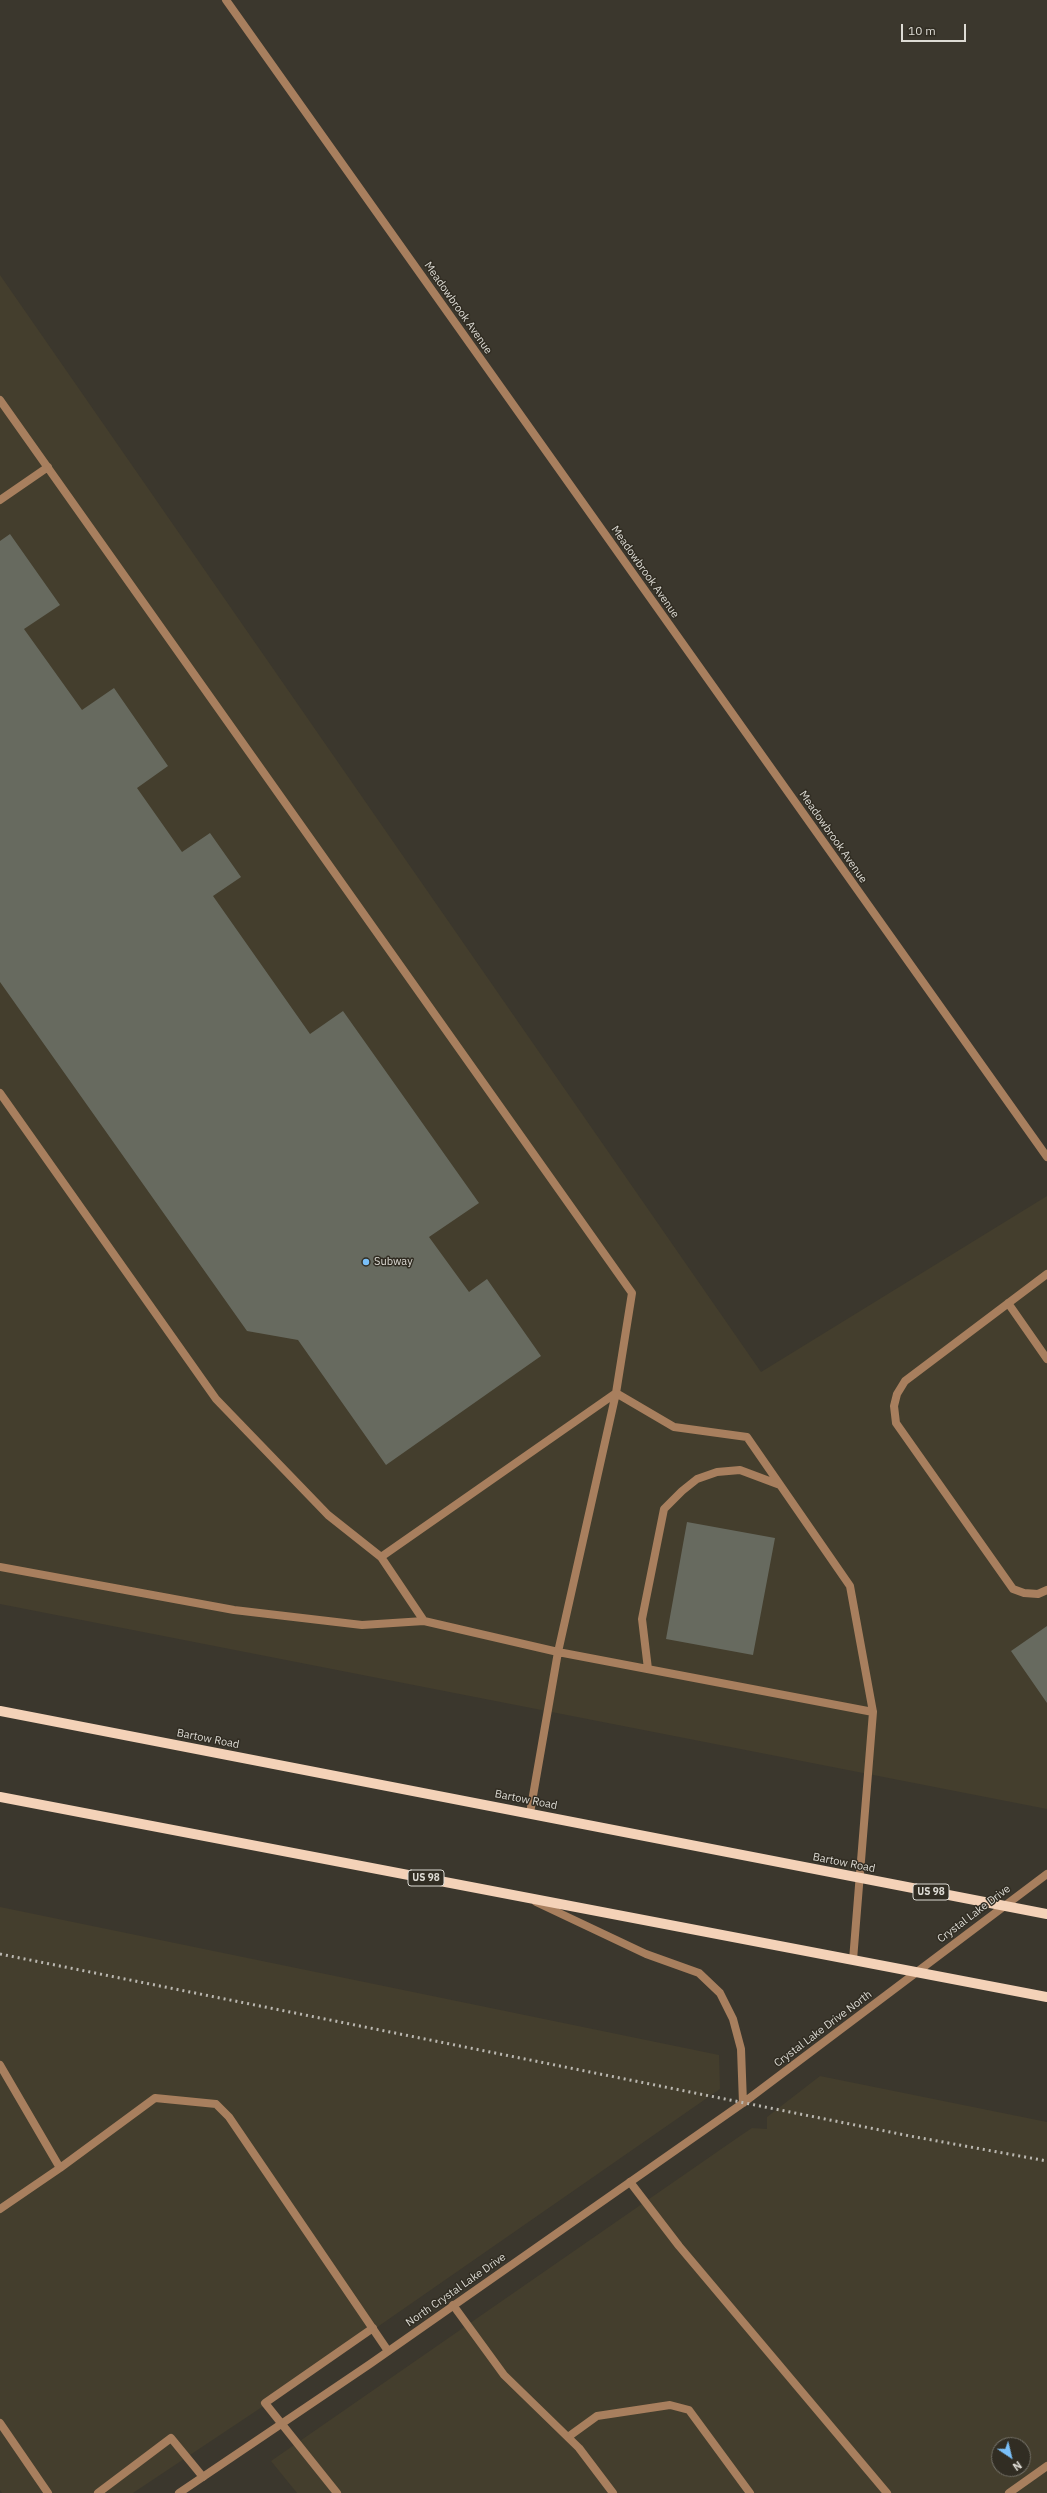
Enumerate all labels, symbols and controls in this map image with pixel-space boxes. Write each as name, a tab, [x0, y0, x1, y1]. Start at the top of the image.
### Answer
scale bar	[903, 16, 968, 42]
text: 10 m	[908, 23, 936, 38]
street label: Meadowbrook Avenue	[421, 259, 495, 357]
street label: Meadowbrook Avenue	[608, 523, 682, 621]
street label: Meadowbrook Avenue	[796, 788, 870, 886]
place label: Subway	[374, 1255, 413, 1269]
marker: Subway	[361, 1257, 371, 1267]
street label: Bartow Road	[176, 1726, 240, 1752]
street label: Bartow Road	[494, 1787, 558, 1813]
street label: Bartow Road	[812, 1850, 876, 1876]
road number: US 98	[408, 1870, 444, 1886]
street label: Crystal Lake Drive	[935, 1882, 1013, 1946]
road number: US 98	[913, 1884, 949, 1900]
street label: Crystal Lake Drive North	[772, 1988, 874, 2070]
street label: North Crystal Lake Drive	[404, 2250, 508, 2330]
north arrow	[991, 2437, 1031, 2477]
text: N	[1010, 2458, 1025, 2474]

